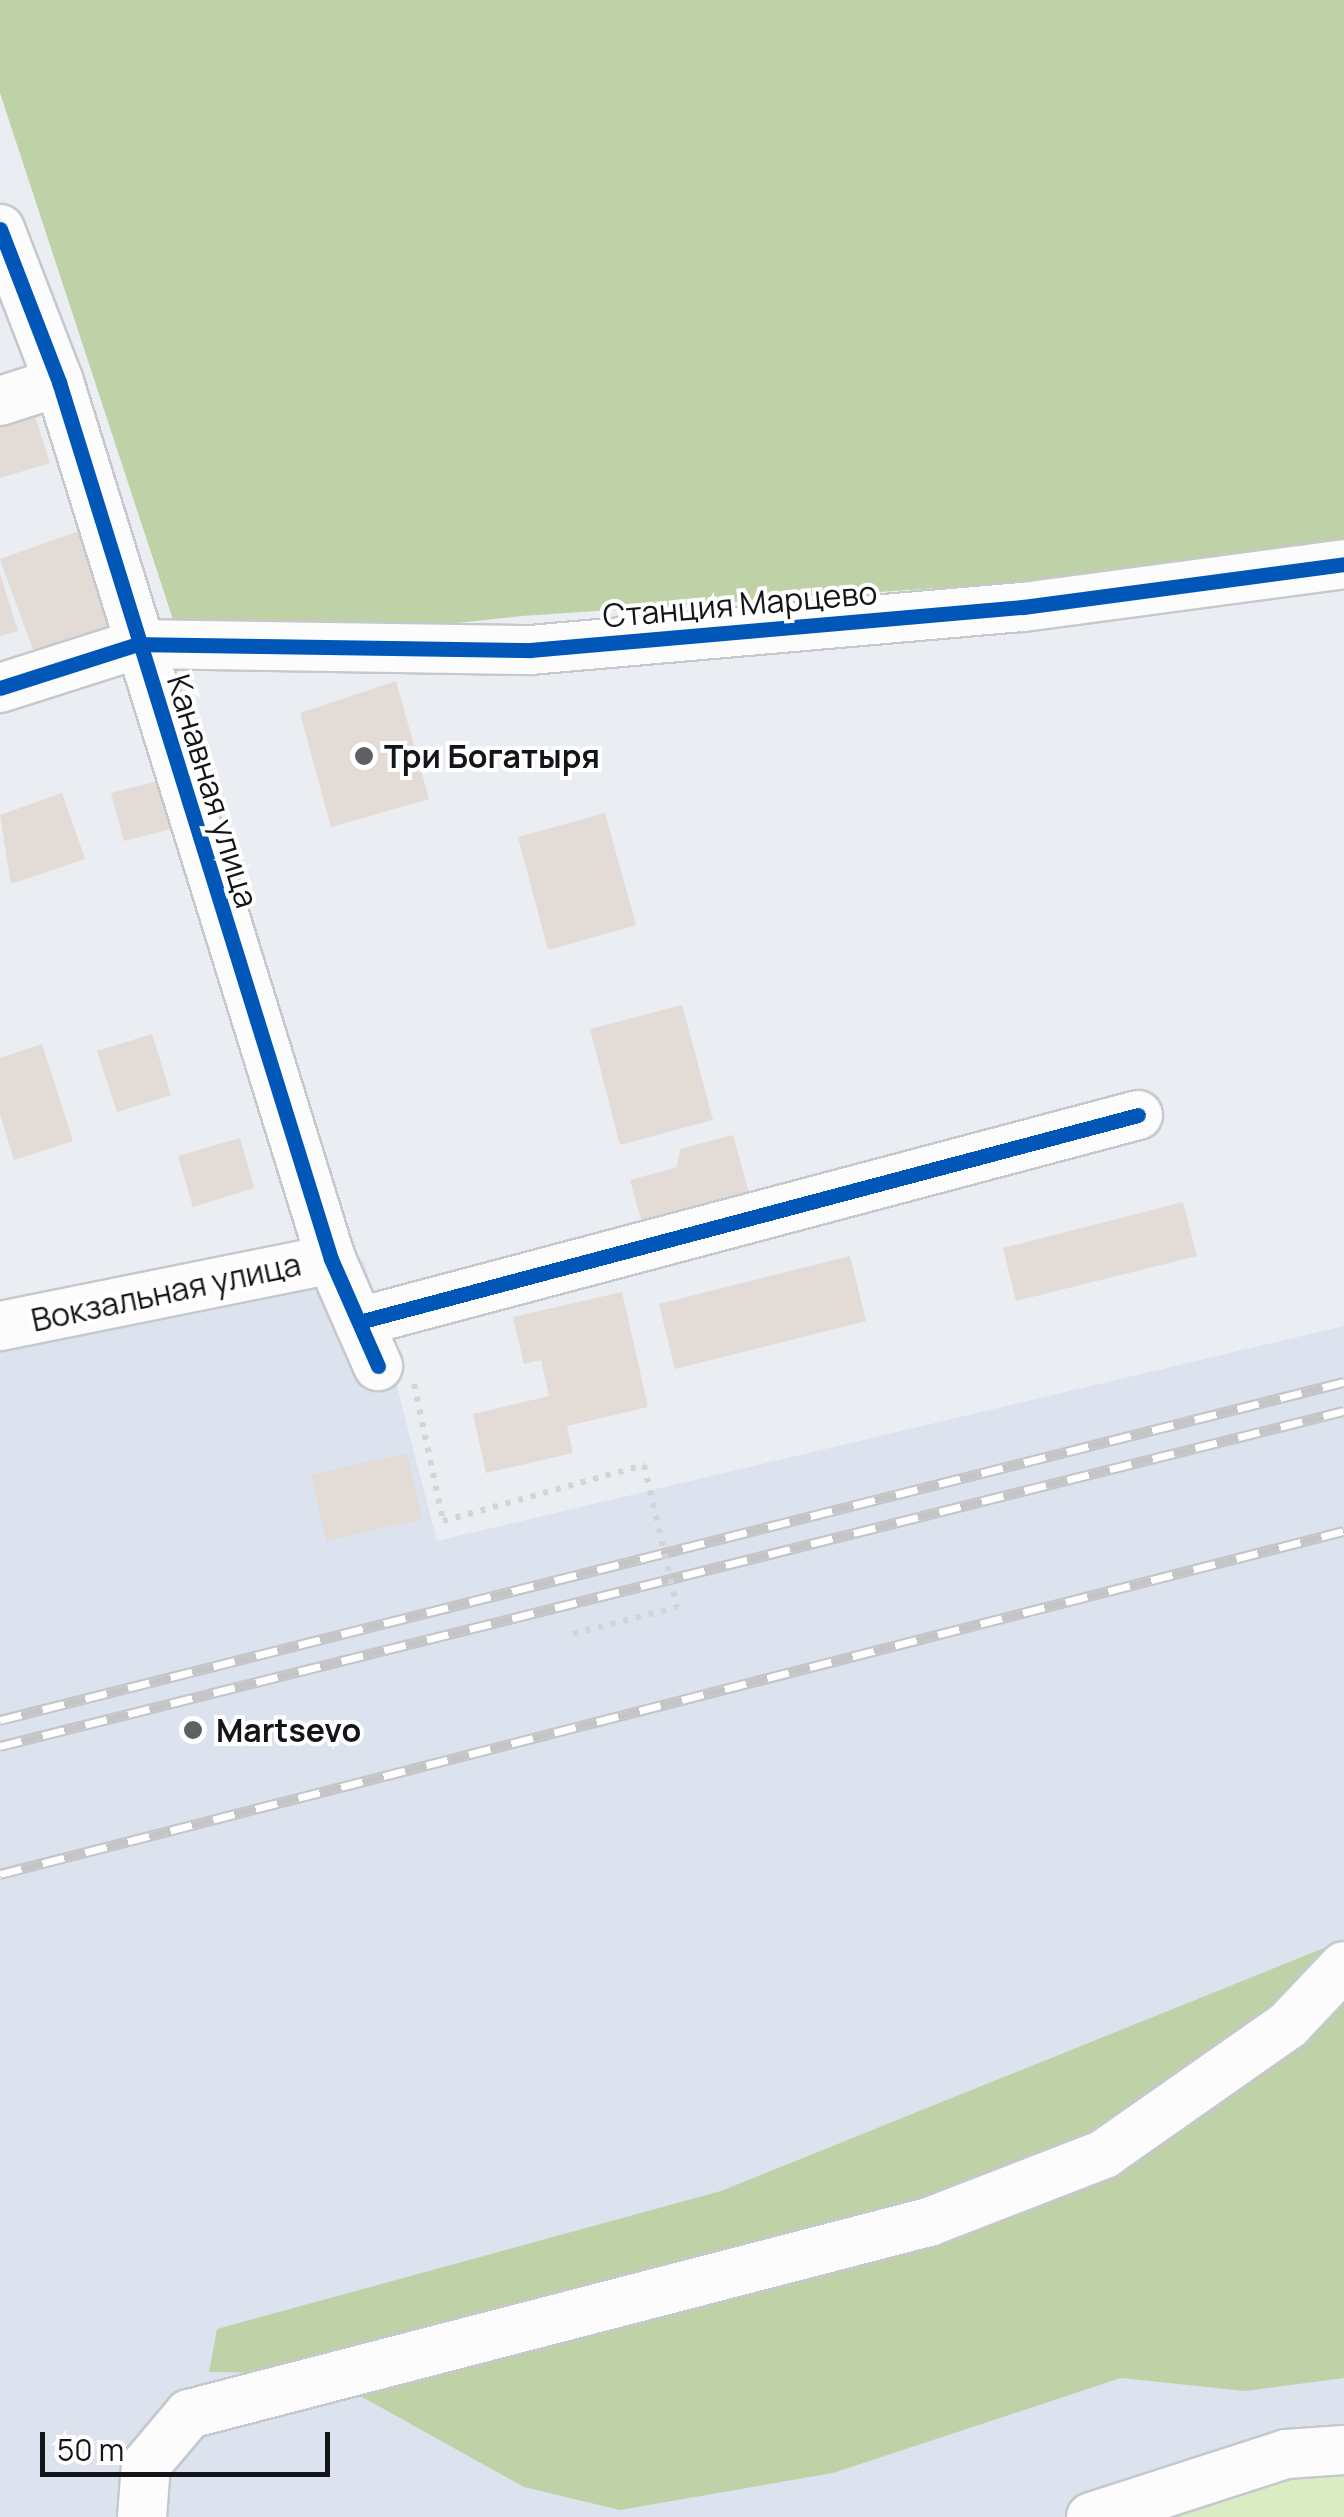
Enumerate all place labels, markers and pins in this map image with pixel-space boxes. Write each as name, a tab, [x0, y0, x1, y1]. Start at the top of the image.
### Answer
place label: Три Богатыря	[384, 737, 600, 775]
marker: Три Богатыря	[353, 745, 375, 767]
place label: Martsevo	[216, 1711, 361, 1749]
marker: Martsevo	[180, 1717, 206, 1743]

